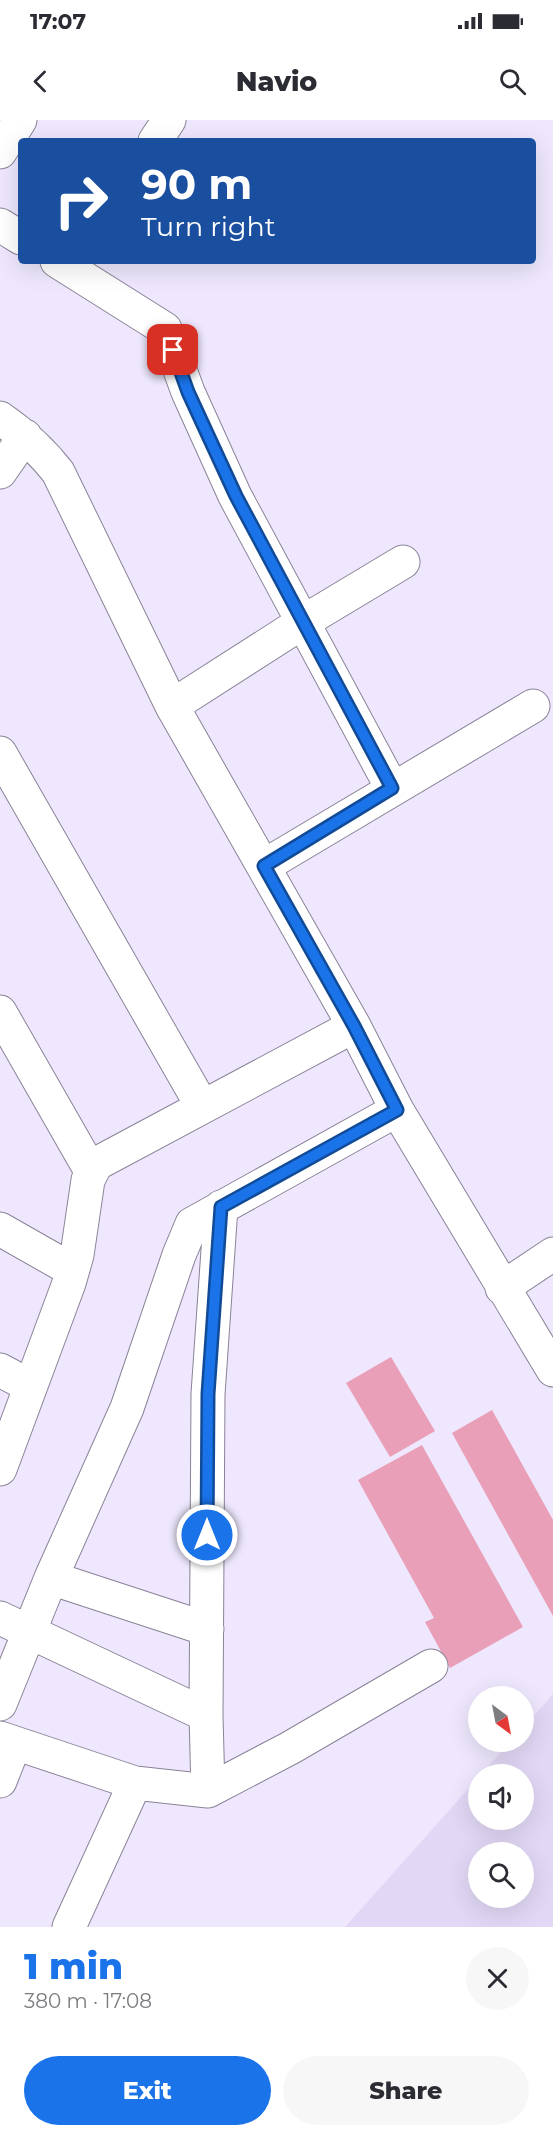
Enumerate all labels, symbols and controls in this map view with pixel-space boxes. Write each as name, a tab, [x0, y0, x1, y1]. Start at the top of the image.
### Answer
text: 17:07	[30, 8, 86, 35]
icon: back	[24, 65, 57, 98]
text: Navio	[236, 65, 317, 98]
icon: search	[496, 65, 529, 98]
text: 90 m	[141, 158, 252, 210]
icon: right	[42, 162, 120, 240]
text: Turn right	[141, 210, 276, 243]
pin	[147, 324, 198, 375]
icon: arrive	[156, 333, 189, 366]
position arrow	[175, 1503, 239, 1567]
north arrow	[468, 1686, 534, 1752]
map controls	[468, 1686, 534, 1908]
button: sound	[468, 1764, 534, 1830]
button: search	[468, 1842, 534, 1908]
text: 1 min	[24, 1944, 123, 1988]
button: close	[466, 1947, 529, 2010]
text: 380 m · 17:08	[24, 1989, 152, 2013]
button: Exit	[24, 2056, 271, 2125]
button: Share	[283, 2056, 529, 2125]

